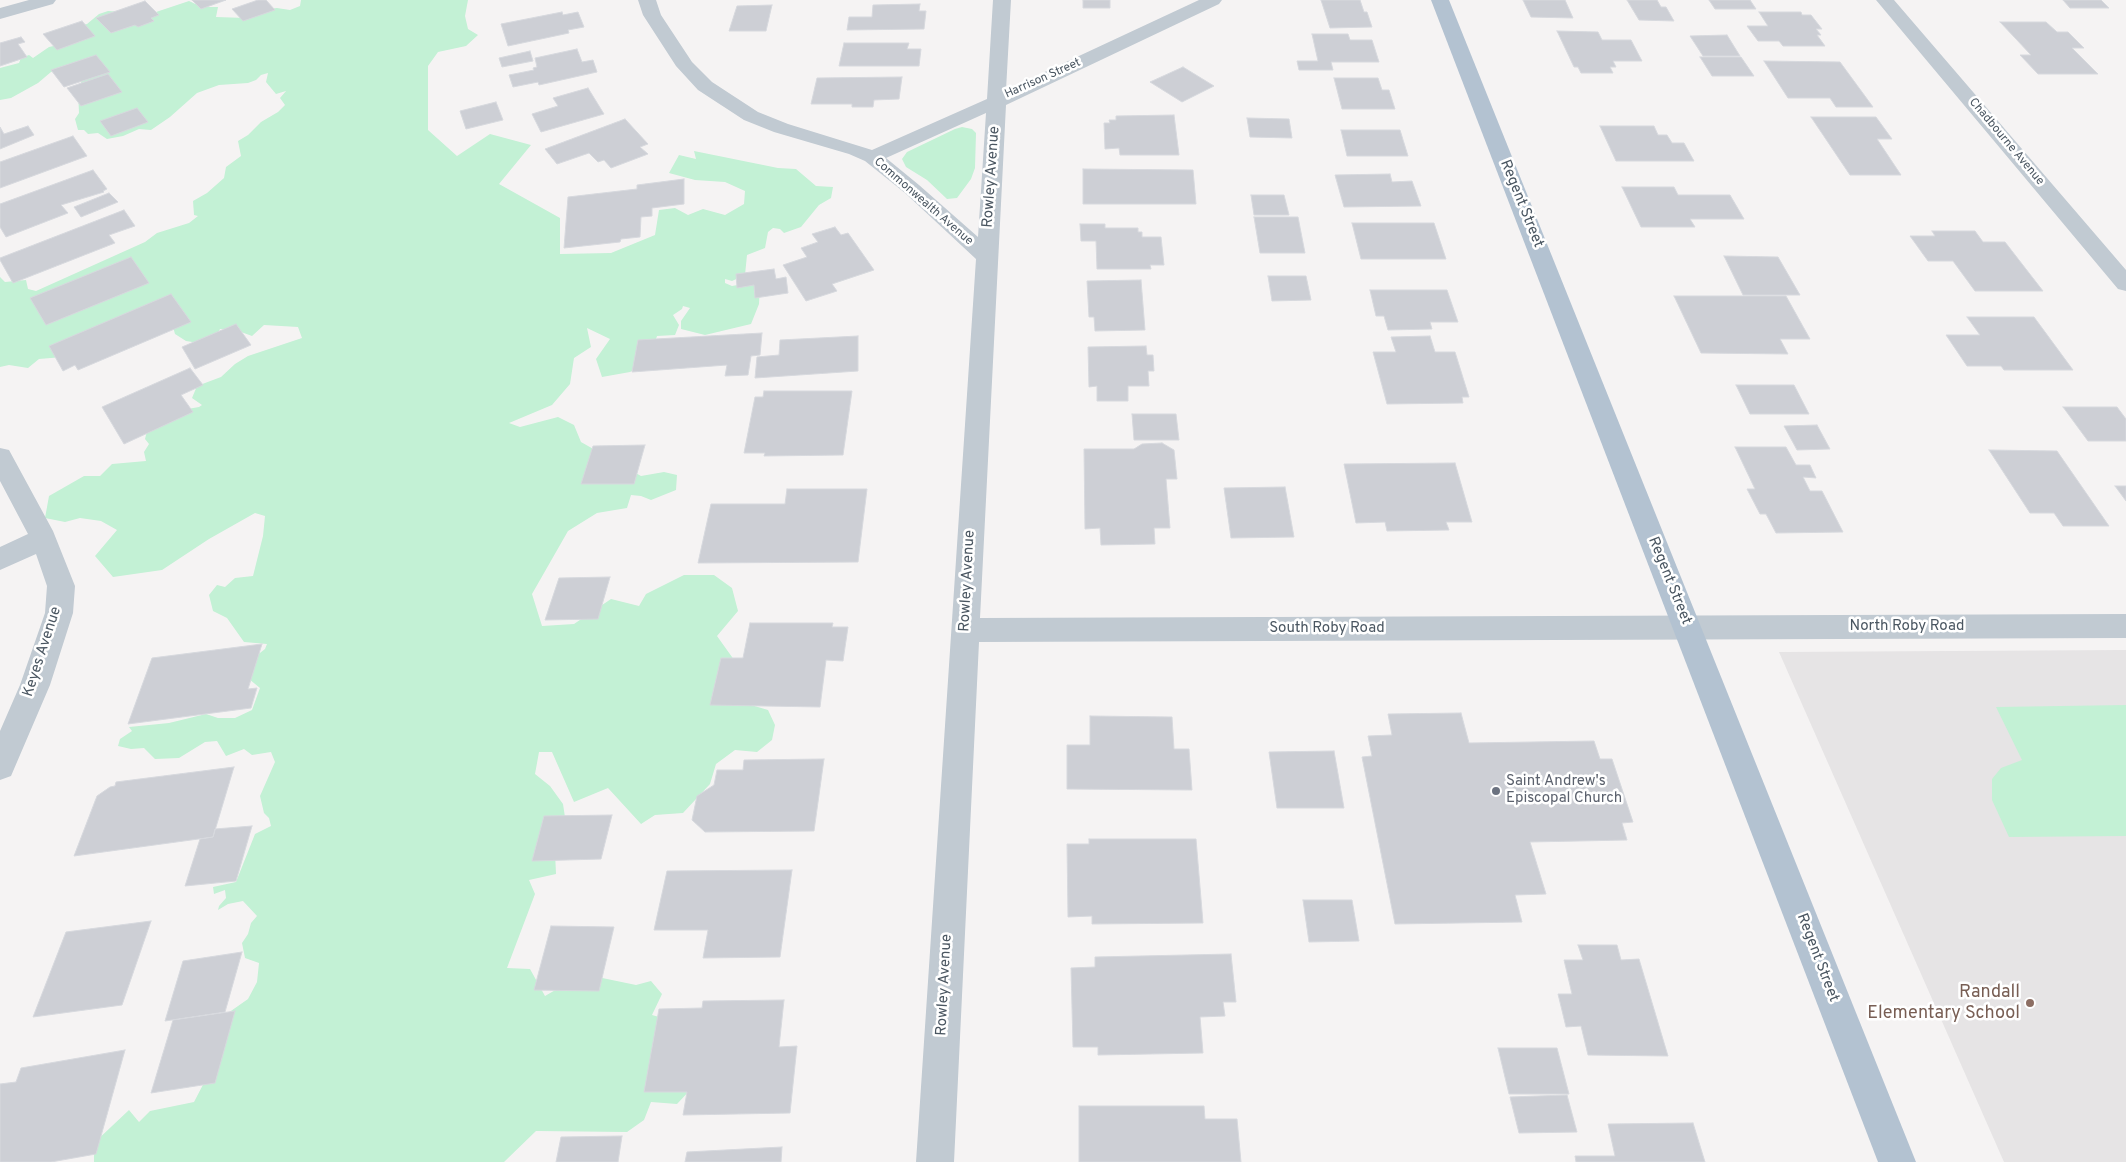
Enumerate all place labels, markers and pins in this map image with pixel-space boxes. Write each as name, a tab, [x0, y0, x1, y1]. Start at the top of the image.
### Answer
place label: Saint Andrew's Episcopal Church	[1506, 773, 1622, 808]
marker: Saint Andrew's Episcopal Church	[1490, 785, 1502, 797]
place label: Randall Elementary School	[1867, 982, 2020, 1024]
marker: Randall Elementary School	[2024, 997, 2036, 1009]

